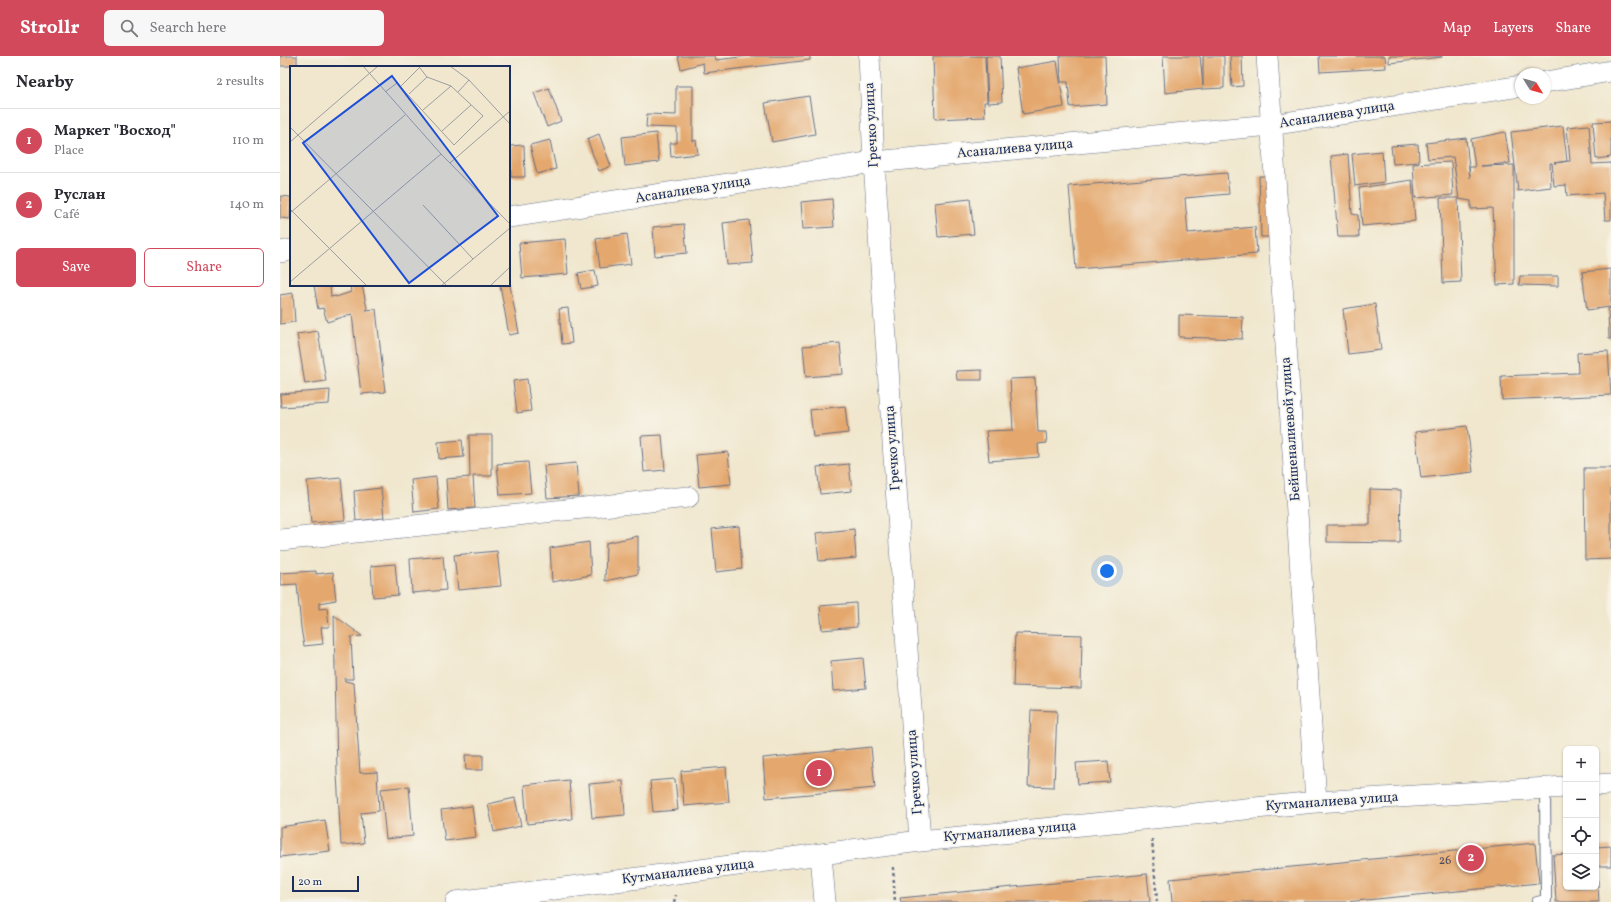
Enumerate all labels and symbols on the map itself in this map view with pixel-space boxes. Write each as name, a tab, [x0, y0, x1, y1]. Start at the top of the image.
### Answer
inset map	[290, 66, 510, 286]
north arrow	[1515, 68, 1551, 104]
street label: Гречко улица	[860, 82, 884, 168]
street label: Асаналиева улица	[1278, 96, 1396, 133]
street label: Асаналиева улица	[956, 134, 1074, 164]
street label: Асаналиева улица	[634, 171, 752, 208]
street label: Бейшеналиевой улица	[1276, 356, 1306, 502]
street label: Гречко улица	[881, 405, 905, 491]
your location	[1097, 561, 1117, 581]
street label: Гречко улица	[903, 729, 927, 815]
pin: 1	[806, 758, 832, 788]
street label: Кутманалиева улица	[1265, 788, 1399, 816]
street label: Кутманалиева улица	[943, 817, 1077, 847]
pin: 2	[1458, 843, 1484, 873]
house number: 26	[1439, 853, 1451, 869]
street label: Кутманалиева улица	[621, 854, 755, 890]
scale bar	[292, 874, 359, 893]

